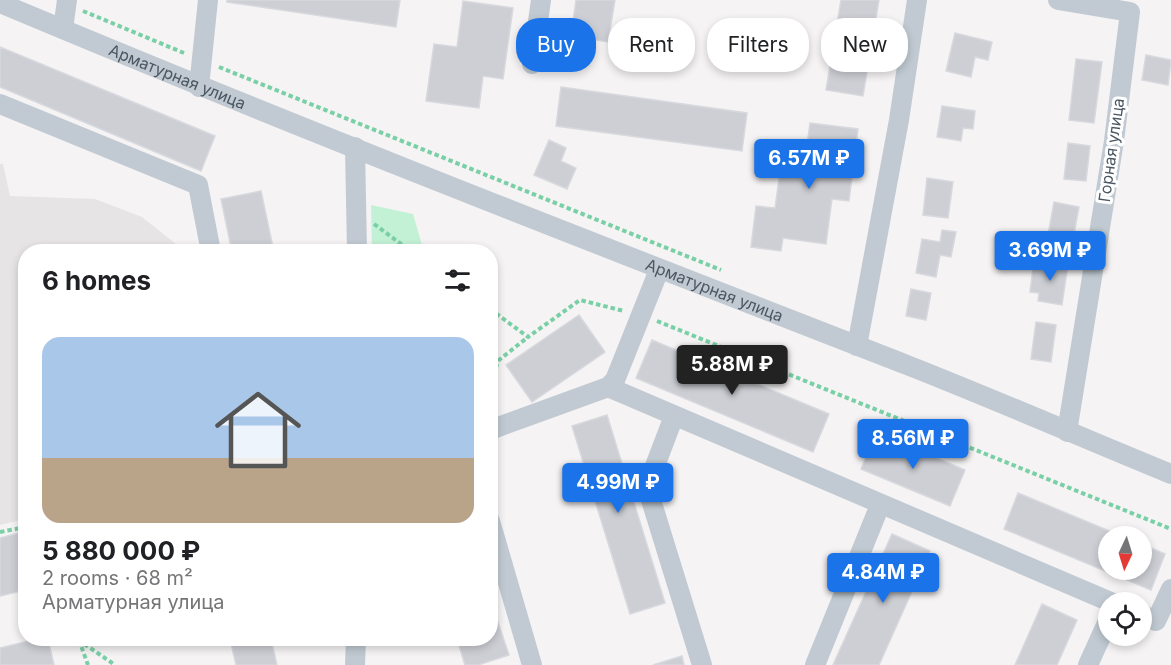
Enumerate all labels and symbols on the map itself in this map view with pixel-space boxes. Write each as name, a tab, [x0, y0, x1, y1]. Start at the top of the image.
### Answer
street label: Арматурная улица	[106, 39, 249, 113]
street label: Горная улица	[1094, 97, 1128, 203]
pin: 6.57M ₽	[754, 139, 864, 190]
pin: 3.69M ₽	[995, 231, 1105, 282]
street label: Арматурная улица	[643, 254, 786, 326]
pin: 5.88M ₽	[677, 345, 787, 396]
pin: 8.56M ₽	[858, 419, 968, 470]
pin: 4.99M ₽	[563, 463, 673, 514]
north arrow	[1098, 526, 1152, 580]
pin: 4.84M ₽	[828, 553, 938, 604]

